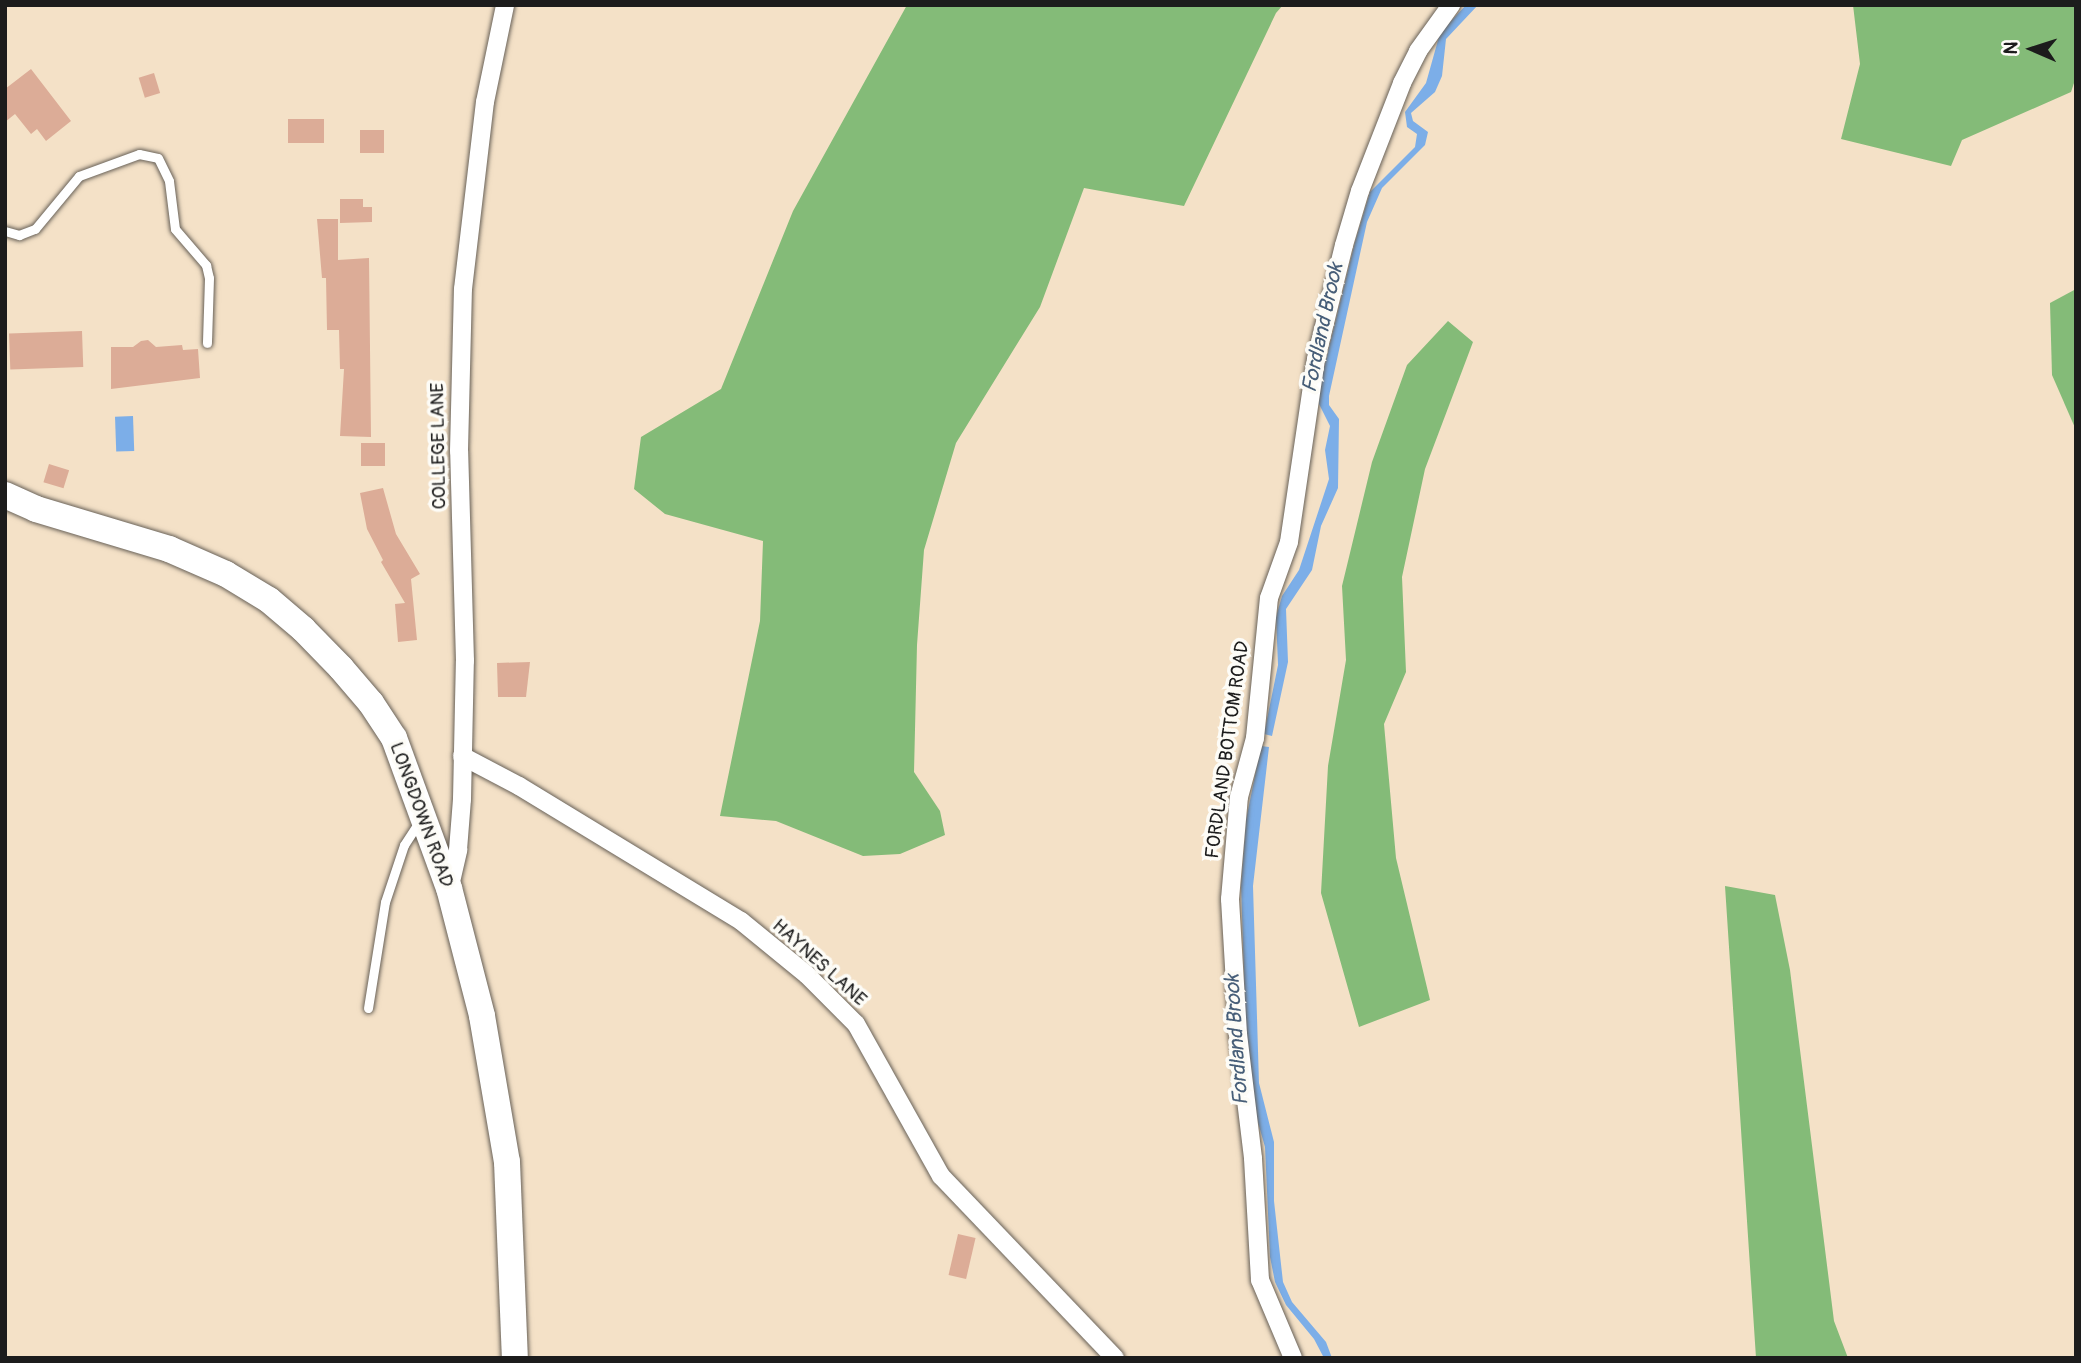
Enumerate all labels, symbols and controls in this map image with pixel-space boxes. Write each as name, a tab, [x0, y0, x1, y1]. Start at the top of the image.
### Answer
north arrow	[1997, 14, 2067, 84]
text: N	[1999, 41, 2023, 55]
water label: Fordland Brook	[1297, 261, 1349, 395]
street label: COLLEGE LANE	[426, 382, 452, 510]
street label: FORDLAND BOTTOM ROAD	[1201, 640, 1255, 860]
street label: LONGDOWN ROAD	[384, 739, 458, 891]
street label: HAYNES LANE	[767, 915, 871, 1011]
water label: Fordland Brook	[1220, 974, 1254, 1106]

